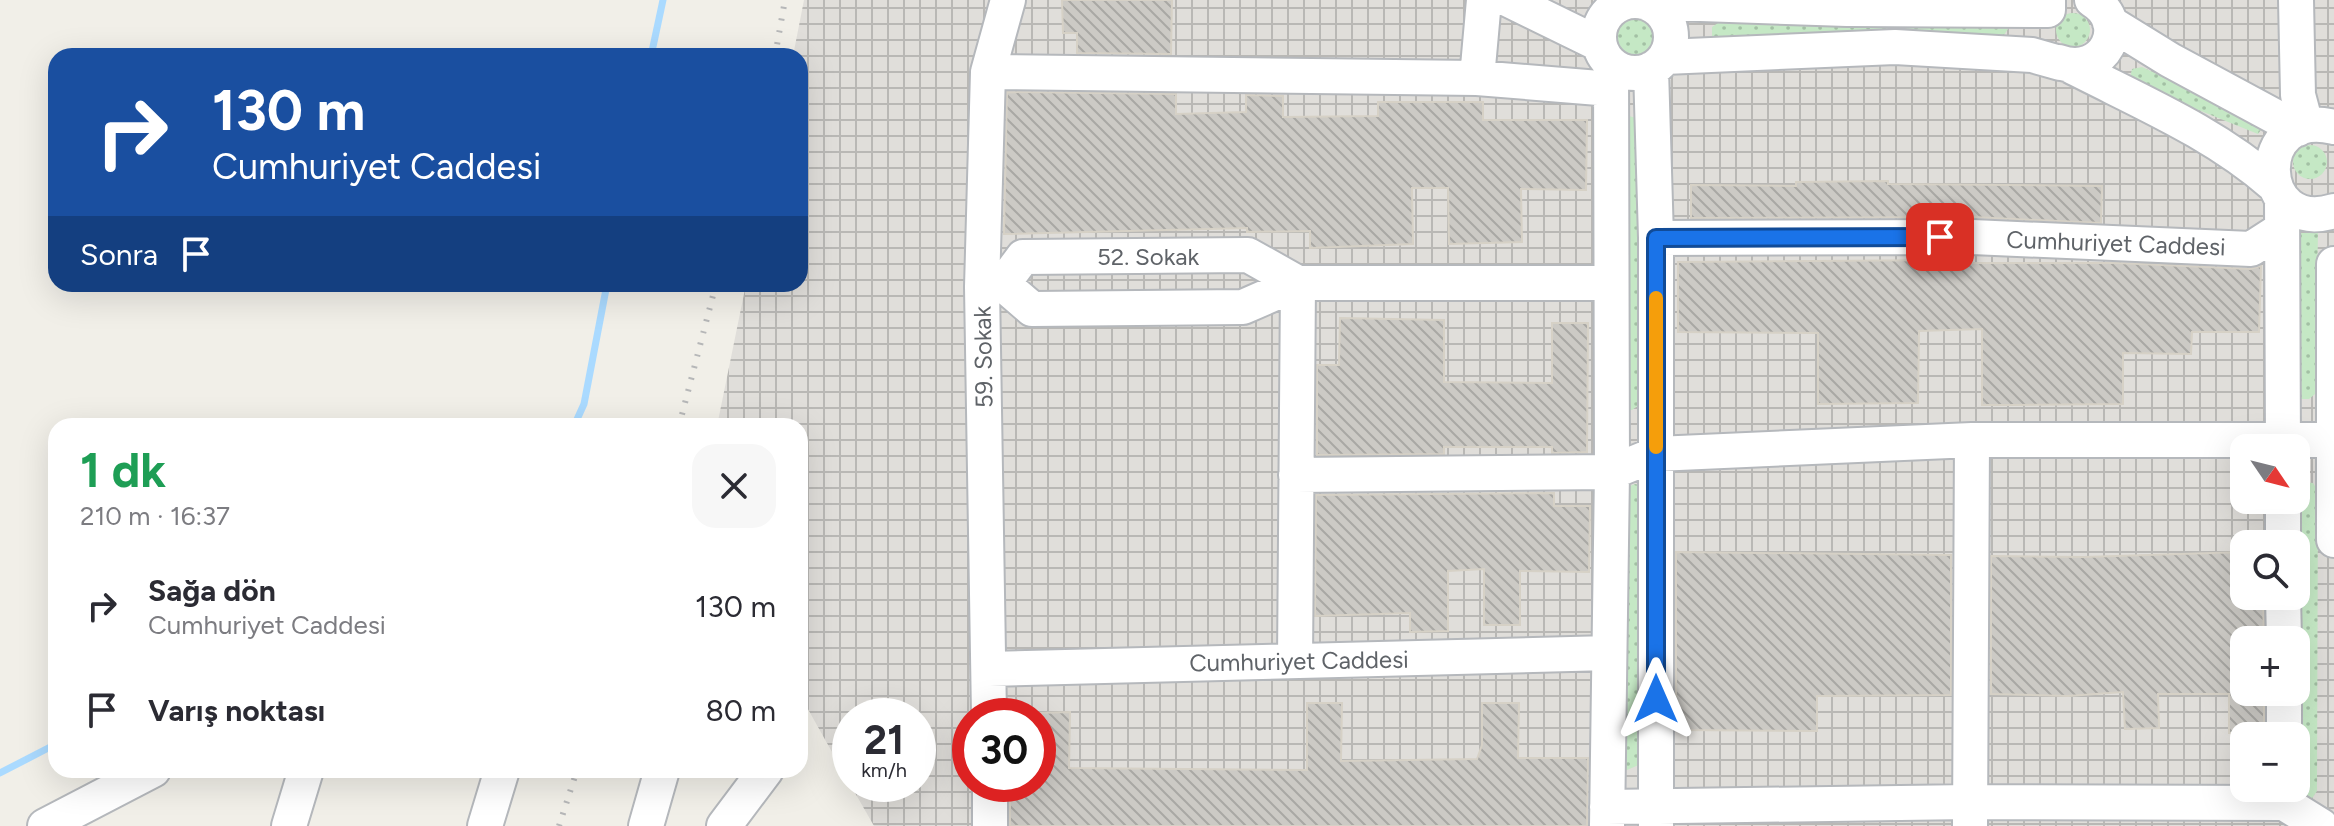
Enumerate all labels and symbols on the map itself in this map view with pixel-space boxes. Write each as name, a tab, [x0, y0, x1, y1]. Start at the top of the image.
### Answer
pin	[1906, 203, 1974, 271]
street label: Cumhuriyet Caddesi	[2006, 225, 2226, 261]
street label: 52. Sokak	[1097, 242, 1199, 271]
street label: 59. Sokak	[968, 305, 998, 408]
north arrow	[2230, 434, 2310, 514]
street label: Cumhuriyet Caddesi	[1189, 645, 1409, 677]
position arrow	[1614, 657, 1698, 741]
speed limit sign: 30	[952, 698, 1056, 802]

